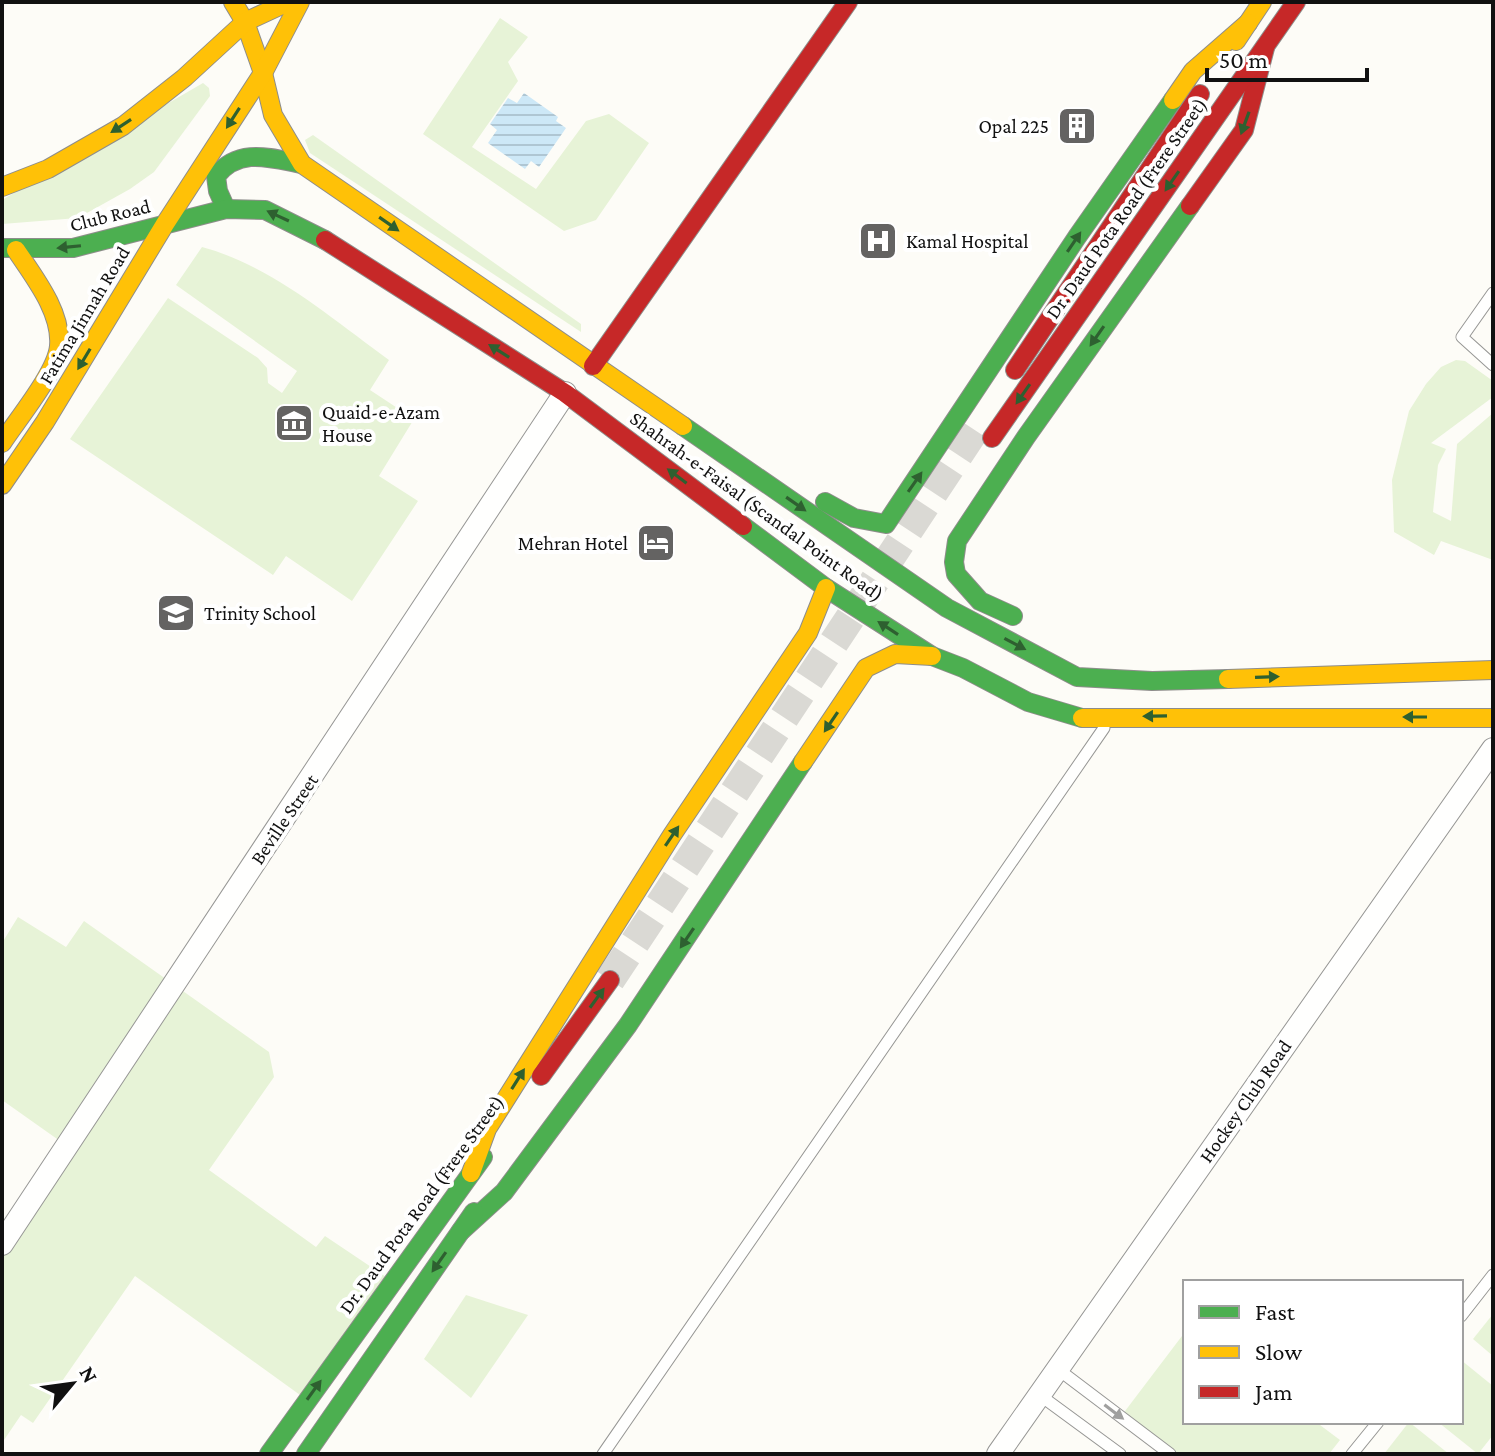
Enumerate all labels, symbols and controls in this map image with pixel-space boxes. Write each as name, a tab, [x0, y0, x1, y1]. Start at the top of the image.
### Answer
scale bar	[1207, 32, 1367, 82]
text: 50 m	[1219, 46, 1268, 73]
street label: Dr. Daud Pota Road (Frere Street)	[1041, 93, 1212, 323]
building icon: Opal 225	[1056, 105, 1098, 147]
one-way arrow	[227, 107, 241, 129]
one-way arrow	[1238, 111, 1250, 135]
place label: Opal 225	[978, 115, 1049, 138]
one-way arrow	[111, 118, 132, 133]
one-way arrow	[1165, 171, 1180, 192]
street label: Club Road	[67, 194, 153, 236]
one-way arrow	[266, 209, 289, 223]
one-way arrow	[378, 216, 399, 231]
hospital icon: Kamal Hospital	[857, 220, 899, 262]
place label: Kamal Hospital	[906, 230, 1029, 253]
one-way arrow	[1066, 231, 1081, 252]
one-way arrow	[56, 241, 81, 254]
street label: Fatima Jinnah Road	[34, 242, 135, 388]
one-way arrow	[1090, 326, 1106, 347]
one-way arrow	[489, 344, 510, 359]
one-way arrow	[77, 348, 91, 370]
one-way arrow	[1015, 383, 1031, 405]
place label: Quaid-e-Azam House	[322, 401, 440, 446]
museum icon: Quaid-e-Azam House	[273, 402, 315, 444]
street label: Shahrah-e-Faisal (Scandal Point Road)	[625, 407, 888, 606]
one-way arrow	[667, 469, 687, 485]
one-way arrow	[908, 472, 923, 493]
one-way arrow	[786, 496, 807, 511]
hotel icon: Mehran Hotel	[635, 522, 677, 564]
place label: Mehran Hotel	[518, 532, 628, 554]
school or university icon: Trinity School	[155, 592, 197, 634]
place label: Trinity School	[204, 602, 316, 625]
one-way arrow	[877, 621, 899, 635]
one-way arrow	[1004, 637, 1026, 651]
one-way arrow	[1255, 671, 1280, 684]
one-way arrow	[1142, 710, 1167, 723]
one-way arrow	[823, 711, 838, 732]
one-way arrow	[1402, 711, 1427, 723]
street label: Beville Street	[246, 769, 322, 868]
one-way arrow	[664, 825, 679, 846]
one-way arrow	[680, 928, 695, 949]
one-way arrow	[589, 988, 605, 1008]
street label: Hockey Club Road	[1195, 1035, 1297, 1167]
one-way arrow	[511, 1068, 525, 1090]
street label: Dr. Daud Pota Road (Frere Street)	[334, 1091, 508, 1318]
one-way arrow	[432, 1251, 447, 1272]
legend	[1183, 1280, 1463, 1424]
text: Fast	[1255, 1298, 1296, 1325]
text: Slow	[1255, 1338, 1302, 1365]
north arrow	[32, 1344, 112, 1424]
text: N	[74, 1362, 104, 1387]
text: Jam	[1253, 1378, 1293, 1405]
one-way arrow	[305, 1380, 321, 1401]
one-way arrow	[1104, 1404, 1124, 1420]

